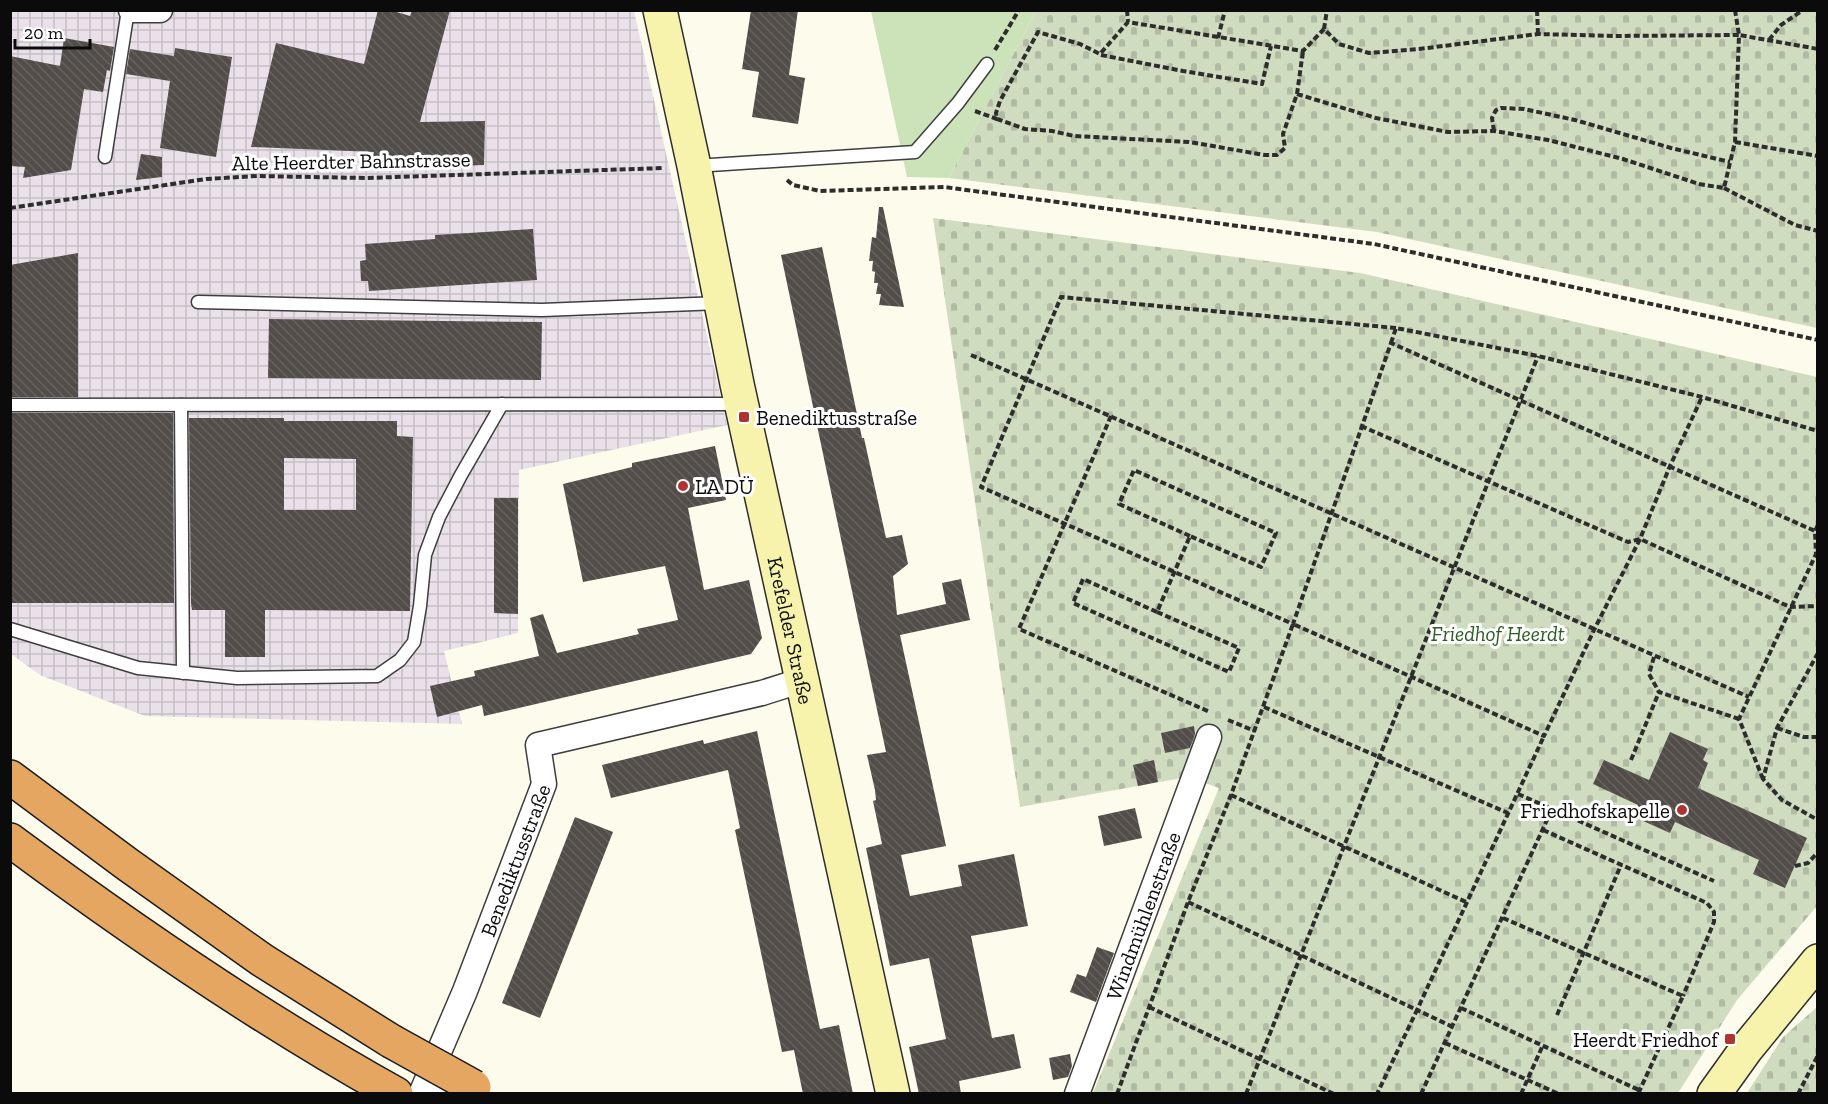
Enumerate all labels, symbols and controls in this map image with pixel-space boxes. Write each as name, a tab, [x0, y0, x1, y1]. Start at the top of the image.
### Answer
scale bar	[15, 12, 90, 50]
text: 20 m	[24, 22, 64, 44]
street label: Alte Heerdter Bahnstrasse	[231, 146, 471, 176]
place label: Benediktusstraße	[756, 405, 917, 430]
marker: Benediktusstraße	[737, 410, 751, 424]
place label: LA DÜ	[695, 474, 754, 499]
marker: LA DÜ	[676, 479, 690, 493]
street label: Krefelder Straße	[763, 554, 819, 707]
park label: Friedhof Heerdt	[1431, 621, 1565, 646]
street label: Benediktusstraße	[475, 780, 555, 940]
place label: Friedhofskapelle	[1520, 798, 1670, 823]
marker: Friedhofskapelle	[1675, 803, 1689, 817]
street label: Windmühlenstraße	[1100, 828, 1185, 1003]
place label: Heerdt Friedhof	[1573, 1027, 1719, 1052]
marker: Heerdt Friedhof	[1723, 1032, 1737, 1046]

